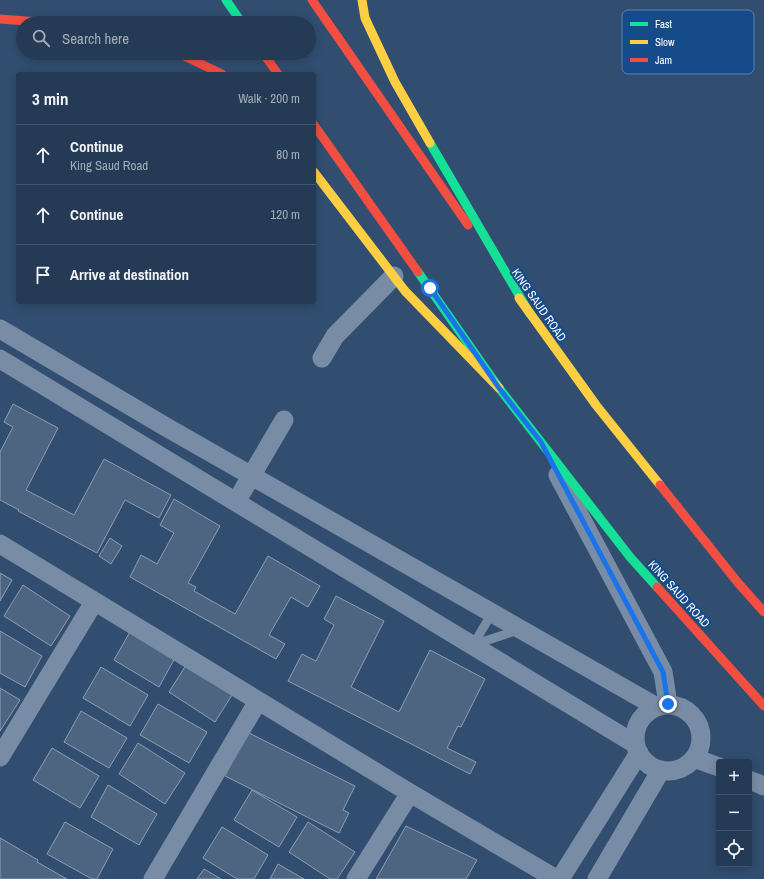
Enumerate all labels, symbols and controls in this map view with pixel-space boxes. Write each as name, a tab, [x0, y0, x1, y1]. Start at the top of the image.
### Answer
legend	[622, 10, 754, 74]
search box	[16, 16, 316, 60]
text: Fast	[655, 17, 673, 31]
icon: search	[30, 27, 52, 49]
text: Search here	[62, 28, 129, 49]
text: Slow	[655, 35, 675, 49]
text: Jam	[655, 53, 672, 67]
text: 3 min	[32, 87, 68, 110]
text: Walk · 200 m	[238, 90, 300, 107]
text: Continue	[70, 136, 123, 157]
icon: ahead	[32, 144, 54, 166]
text: 80 m	[276, 146, 300, 163]
text: King Saud Road	[70, 157, 148, 174]
icon: ahead	[32, 204, 54, 226]
text: Continue	[70, 204, 123, 225]
text: 120 m	[270, 206, 300, 223]
icon: arrive	[32, 264, 54, 286]
text: Arrive at destination	[70, 264, 189, 285]
street label: KING SAUD ROAD	[508, 265, 570, 345]
route start	[421, 279, 439, 297]
street label: KING SAUD ROAD	[645, 557, 713, 631]
route end	[659, 695, 677, 713]
map controls	[716, 759, 752, 867]
button: +	[716, 759, 752, 795]
button: −	[716, 795, 752, 831]
button: locate	[716, 831, 752, 867]

